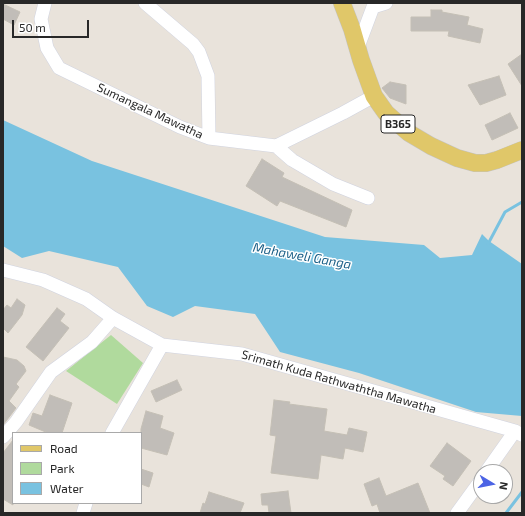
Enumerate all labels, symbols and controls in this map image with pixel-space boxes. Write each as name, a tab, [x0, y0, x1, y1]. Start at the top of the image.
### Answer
scale bar	[14, 12, 91, 38]
text: 50 m	[19, 20, 46, 34]
street label: Sumangala Mawatha	[95, 80, 205, 142]
road number: B365	[381, 115, 415, 133]
water label: Mahaweli Ganga	[252, 240, 352, 272]
street label: Srimath Kuda Rathwaththa Mawatha	[240, 347, 438, 417]
legend	[12, 432, 142, 504]
text: Road	[50, 441, 78, 455]
text: Park	[50, 461, 75, 475]
north arrow	[473, 464, 513, 504]
text: Water	[50, 481, 84, 495]
text: N	[497, 481, 511, 491]

